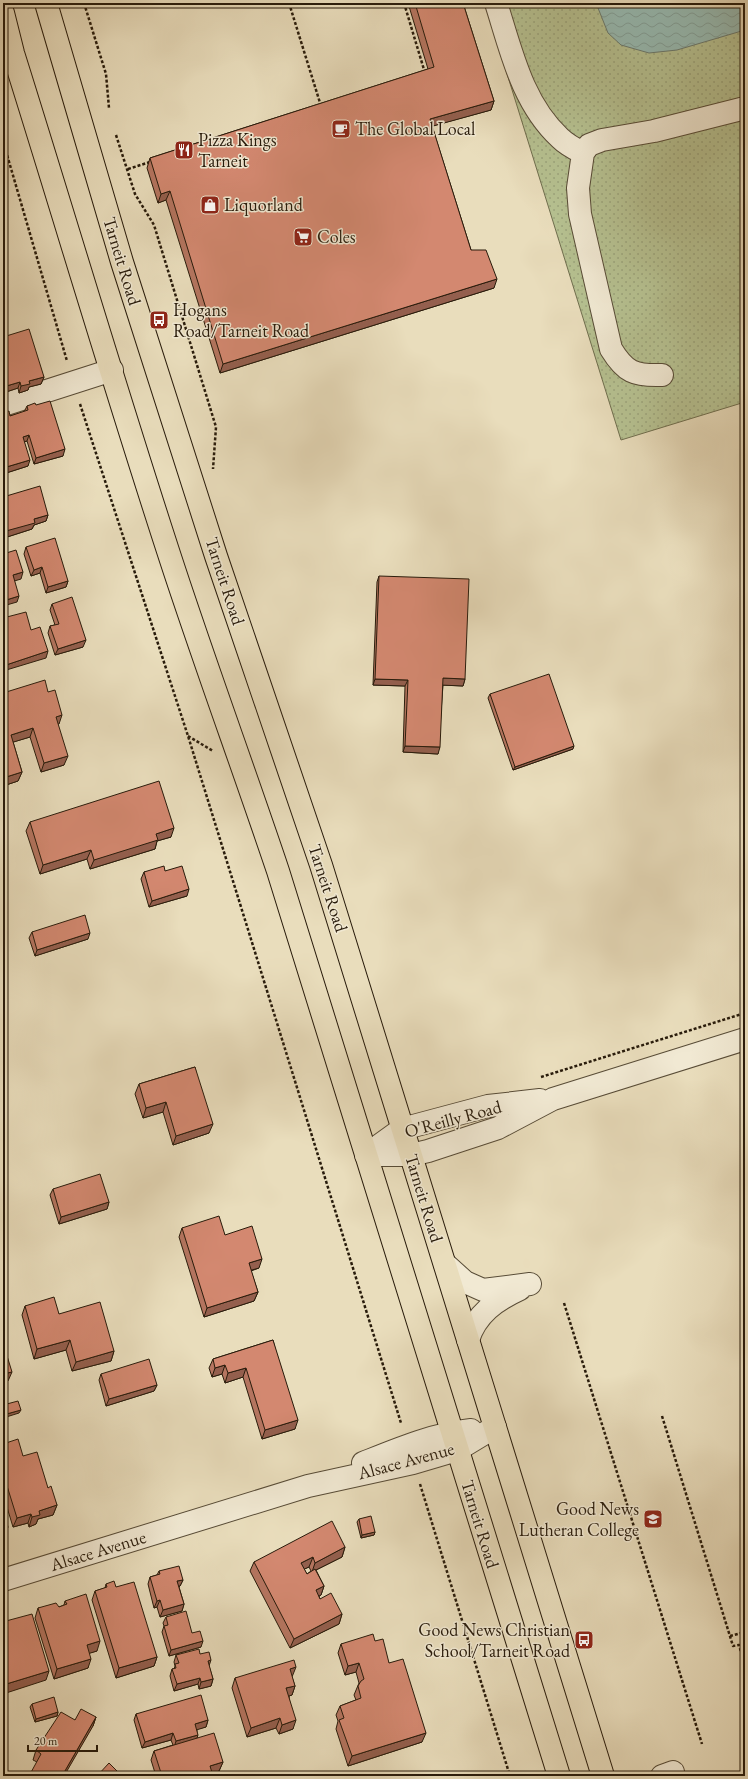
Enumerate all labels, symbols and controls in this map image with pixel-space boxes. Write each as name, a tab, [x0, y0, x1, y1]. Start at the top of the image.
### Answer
place label: The Global Local	[355, 117, 475, 140]
cafe icon: The Global Local	[330, 118, 352, 140]
place label: Pizza Kings Tarneit	[198, 128, 277, 172]
restaurant icon: Pizza Kings Tarneit	[173, 139, 195, 161]
place label: Liquorland	[224, 193, 304, 216]
shop icon: Liquorland	[199, 194, 221, 216]
street label: Tarneit Road	[98, 214, 147, 309]
place label: Coles	[317, 225, 356, 248]
supermarket icon: Coles	[292, 226, 314, 248]
place label: Hogans Road/Tarneit Road	[173, 298, 310, 342]
bus stop icon: Hogans Road/Tarneit Road	[148, 309, 170, 331]
street label: Tarneit Road	[200, 534, 251, 629]
street label: Tarneit Road	[303, 841, 354, 936]
street label: O'Reilly Road	[402, 1094, 505, 1142]
street label: Tarneit Road	[400, 1151, 449, 1246]
street label: Alsace Avenue	[354, 1437, 457, 1485]
street label: Tarneit Road	[456, 1477, 505, 1572]
place label: Good News Lutheran College	[519, 1497, 639, 1541]
school or university icon: Good News Lutheran College	[642, 1508, 664, 1530]
street label: Alsace Avenue	[46, 1525, 149, 1576]
place label: Good News Christian School/Tarneit Road	[418, 1618, 571, 1662]
bus stop icon: Good News Christian School/Tarneit Road	[573, 1629, 595, 1651]
scale bar	[28, 1727, 97, 1753]
text: 20 m	[34, 1733, 58, 1749]

